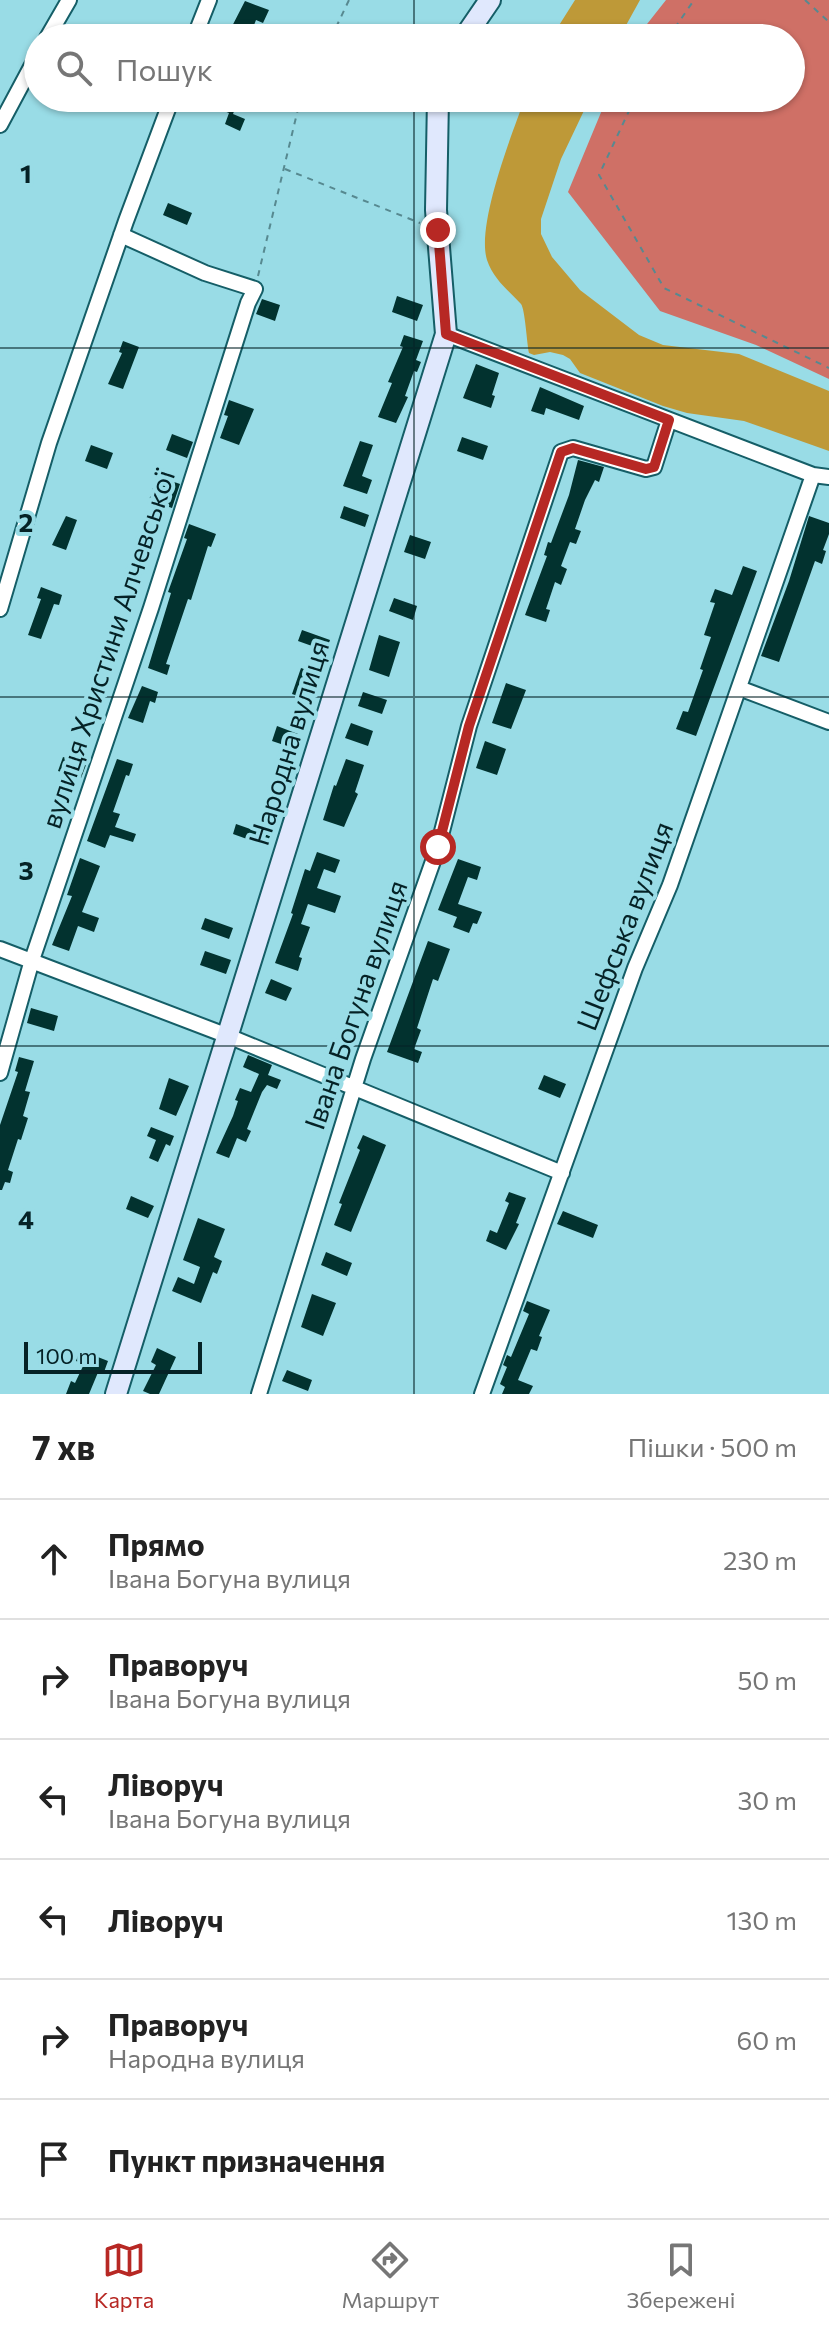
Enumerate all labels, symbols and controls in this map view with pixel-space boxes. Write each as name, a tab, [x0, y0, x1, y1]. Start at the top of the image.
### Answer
search box	[24, 24, 805, 112]
icon: search	[52, 46, 96, 90]
text: Пошук	[116, 50, 213, 87]
text: 1	[20, 157, 32, 188]
route end	[420, 212, 456, 248]
street label: вулиця Христини Алчевської	[33, 464, 181, 832]
text: 2	[19, 506, 33, 537]
street label: Народна вулиця	[241, 636, 335, 849]
street label: Шефська вулиця	[569, 816, 679, 1035]
route start	[420, 829, 456, 865]
text: 3	[18, 854, 34, 885]
street label: Івана Богуна вулиця	[296, 876, 414, 1134]
text: 4	[18, 1203, 34, 1234]
scale bar	[24, 1338, 202, 1374]
text: 100 m	[36, 1342, 98, 1369]
text: 7 хв	[32, 1425, 95, 1467]
text: Пішки · 500 m	[628, 1431, 797, 1462]
text: Прямо	[108, 1525, 205, 1562]
icon: ahead	[32, 1537, 76, 1581]
text: 230 m	[723, 1544, 797, 1575]
text: Івана Богуна вулиця	[108, 1562, 351, 1593]
text: Праворуч	[108, 1645, 248, 1682]
icon: right	[32, 1657, 76, 1701]
text: 50 m	[737, 1664, 797, 1695]
text: Івана Богуна вулиця	[108, 1682, 351, 1713]
text: Ліворуч	[108, 1765, 224, 1802]
icon: left	[32, 1777, 76, 1821]
text: 30 m	[738, 1784, 797, 1815]
text: Івана Богуна вулиця	[108, 1802, 351, 1833]
icon: left	[32, 1897, 76, 1941]
text: Ліворуч	[108, 1901, 224, 1938]
text: 130 m	[726, 1904, 797, 1935]
text: Праворуч	[108, 2005, 248, 2042]
icon: right	[32, 2017, 76, 2061]
text: 60 m	[737, 2024, 797, 2055]
text: Народна вулиця	[108, 2042, 305, 2073]
icon: arrive	[32, 2137, 76, 2181]
text: Пункт призначення	[108, 2141, 385, 2178]
tab: Карта	[94, 2238, 154, 2313]
tab: Маршрут	[342, 2238, 439, 2313]
tab: Збережені	[627, 2238, 735, 2313]

